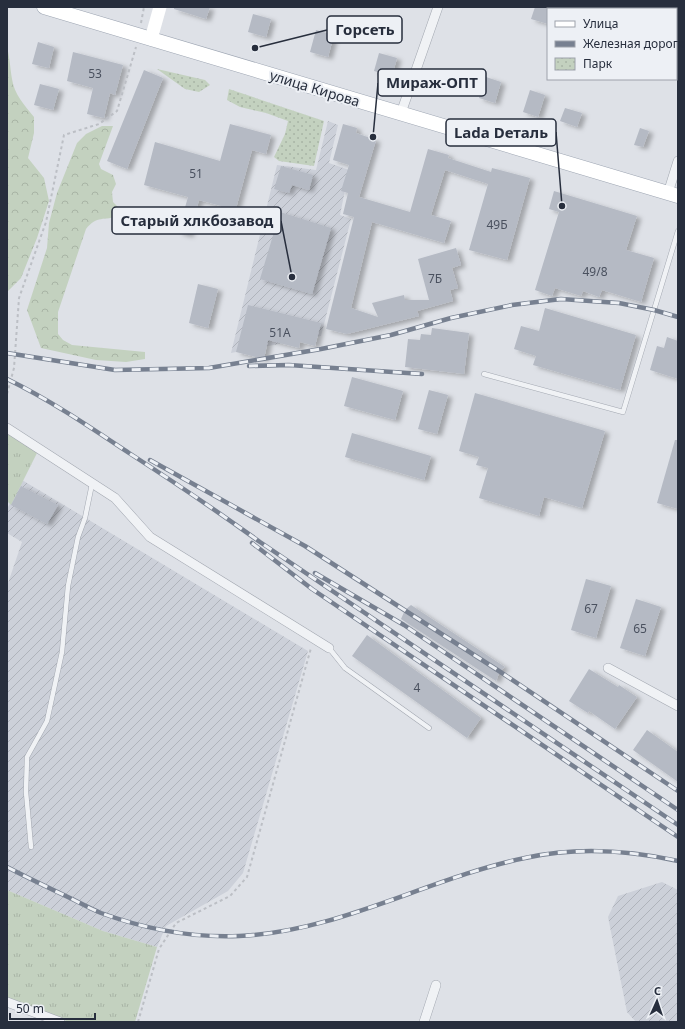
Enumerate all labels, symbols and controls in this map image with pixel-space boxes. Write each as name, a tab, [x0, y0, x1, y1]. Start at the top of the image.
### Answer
legend	[547, 8, 677, 80]
text: Улица	[583, 15, 618, 32]
callout: Горсеть	[327, 16, 402, 43]
text: Горсеть	[335, 19, 395, 39]
text: Железная дорога	[583, 35, 685, 52]
text: Парк	[583, 55, 613, 72]
house number: 53	[88, 65, 102, 82]
street label: улица Кирова	[268, 65, 362, 111]
callout: Мираж-ОПТ	[378, 69, 486, 96]
text: Мираж-ОПТ	[386, 72, 478, 92]
callout: Lada Dеталь	[446, 119, 556, 146]
text: Lada Dеталь	[454, 122, 548, 142]
house number: 51	[189, 165, 203, 182]
callout: Старый хлкбозавод	[112, 207, 281, 234]
text: Старый хлкбозавод	[121, 210, 274, 230]
house number: 49Б	[486, 216, 508, 233]
house number: 49/8	[582, 263, 608, 280]
house number: 7Б	[428, 270, 442, 287]
house number: 51А	[269, 324, 291, 341]
house number: 67	[584, 600, 598, 617]
house number: 65	[633, 620, 647, 637]
house number: 4	[414, 679, 421, 696]
north arrow	[637, 981, 677, 1021]
text: С	[654, 983, 661, 998]
scale bar	[10, 995, 95, 1021]
text: 50 m	[16, 1000, 44, 1017]

